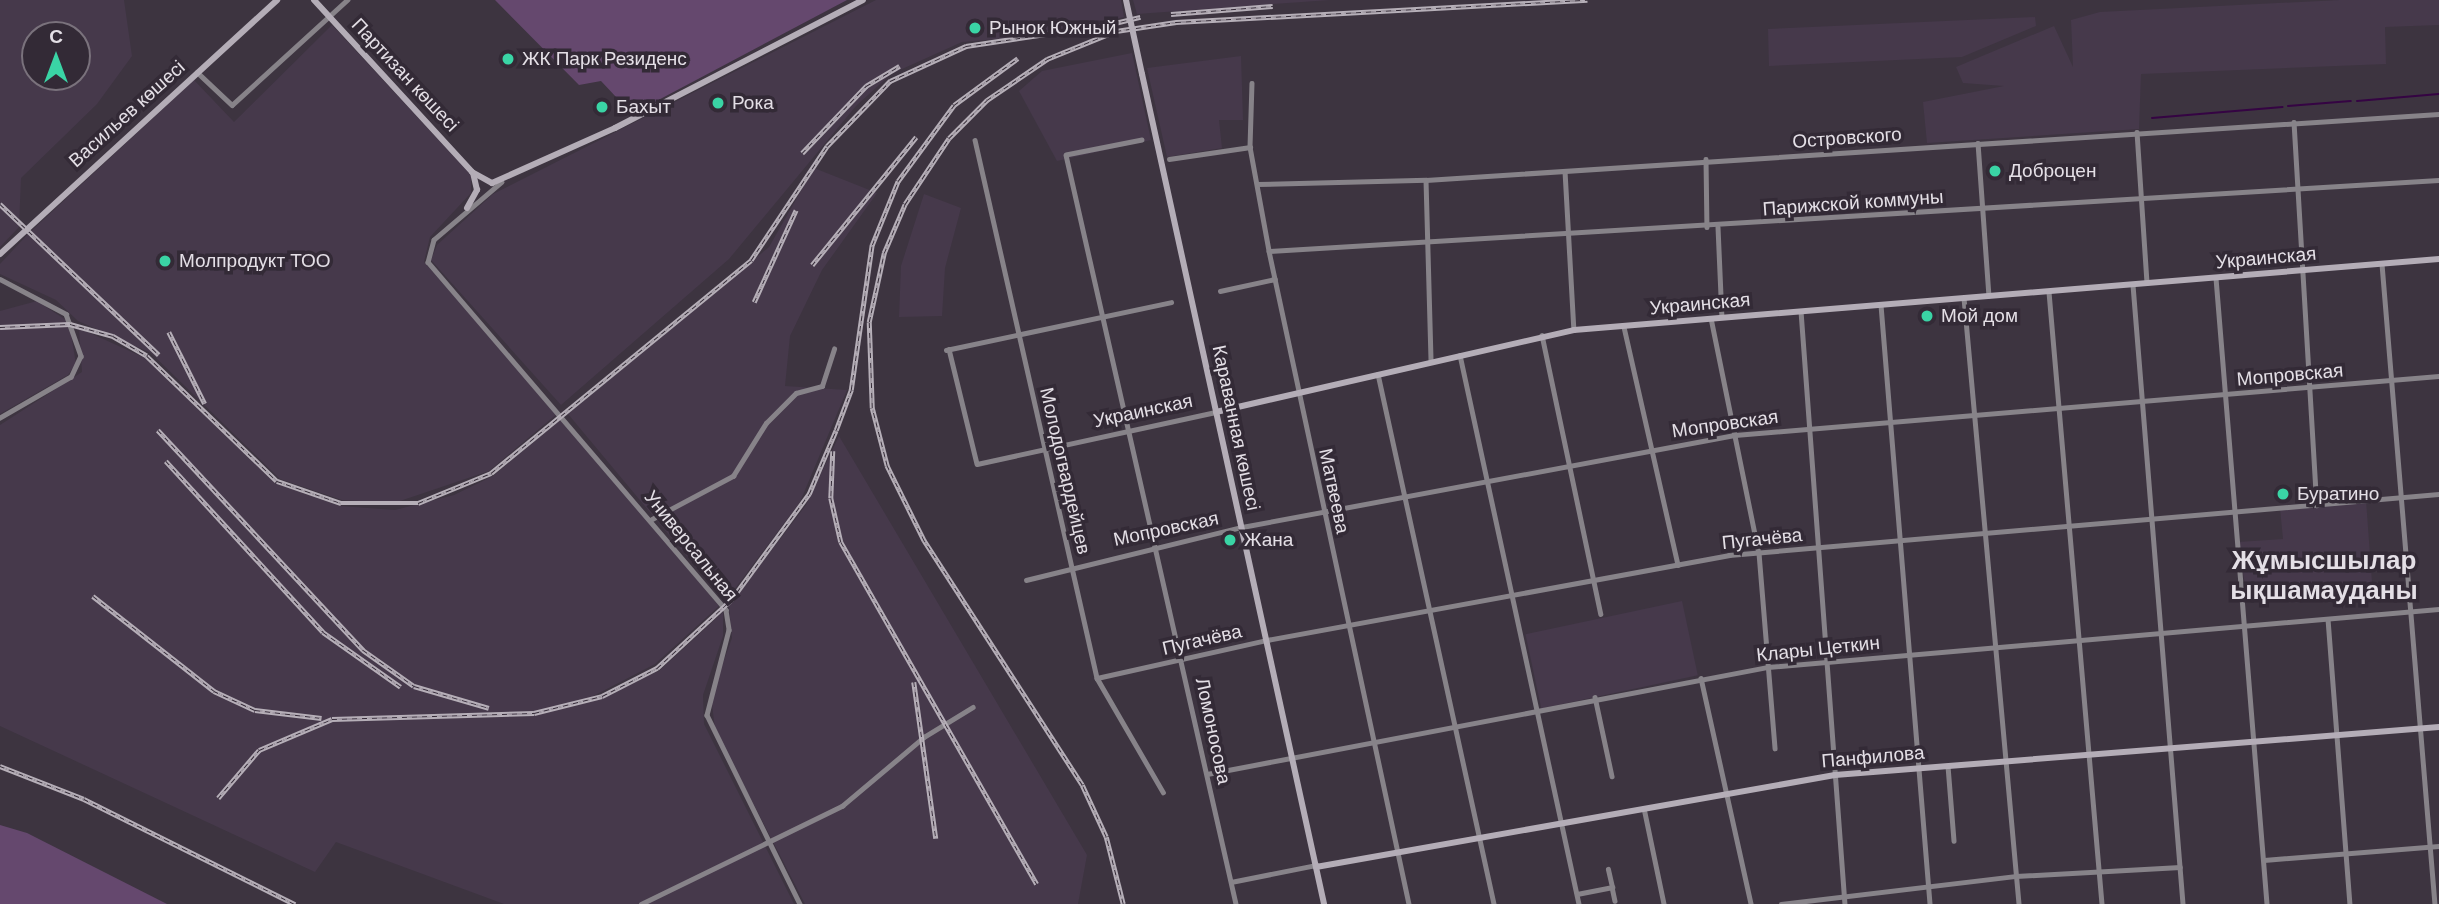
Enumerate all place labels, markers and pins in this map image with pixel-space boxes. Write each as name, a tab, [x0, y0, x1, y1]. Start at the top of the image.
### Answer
place label: Рынок Южный	[989, 17, 1116, 39]
marker: Рынок Южный	[967, 20, 983, 36]
place label: ЖК Парк Резиденс	[522, 48, 687, 70]
marker: ЖК Парк Резиденс	[500, 51, 516, 67]
place label: Рока	[732, 92, 774, 114]
marker: Рока	[710, 95, 726, 111]
place label: Бахыт	[616, 96, 671, 118]
marker: Бахыт	[594, 99, 610, 115]
place label: Доброцен	[2009, 160, 2096, 182]
marker: Доброцен	[1987, 163, 2003, 179]
place label: Молпродукт ТОО	[179, 250, 330, 272]
marker: Молпродукт ТОО	[157, 253, 173, 269]
place label: Мой дом	[1941, 305, 2018, 327]
marker: Мой дом	[1919, 308, 1935, 324]
place label: Буратино	[2297, 483, 2379, 505]
marker: Буратино	[2275, 486, 2291, 502]
place label: Жана	[1244, 529, 1293, 551]
marker: Жана	[1222, 532, 1238, 548]

